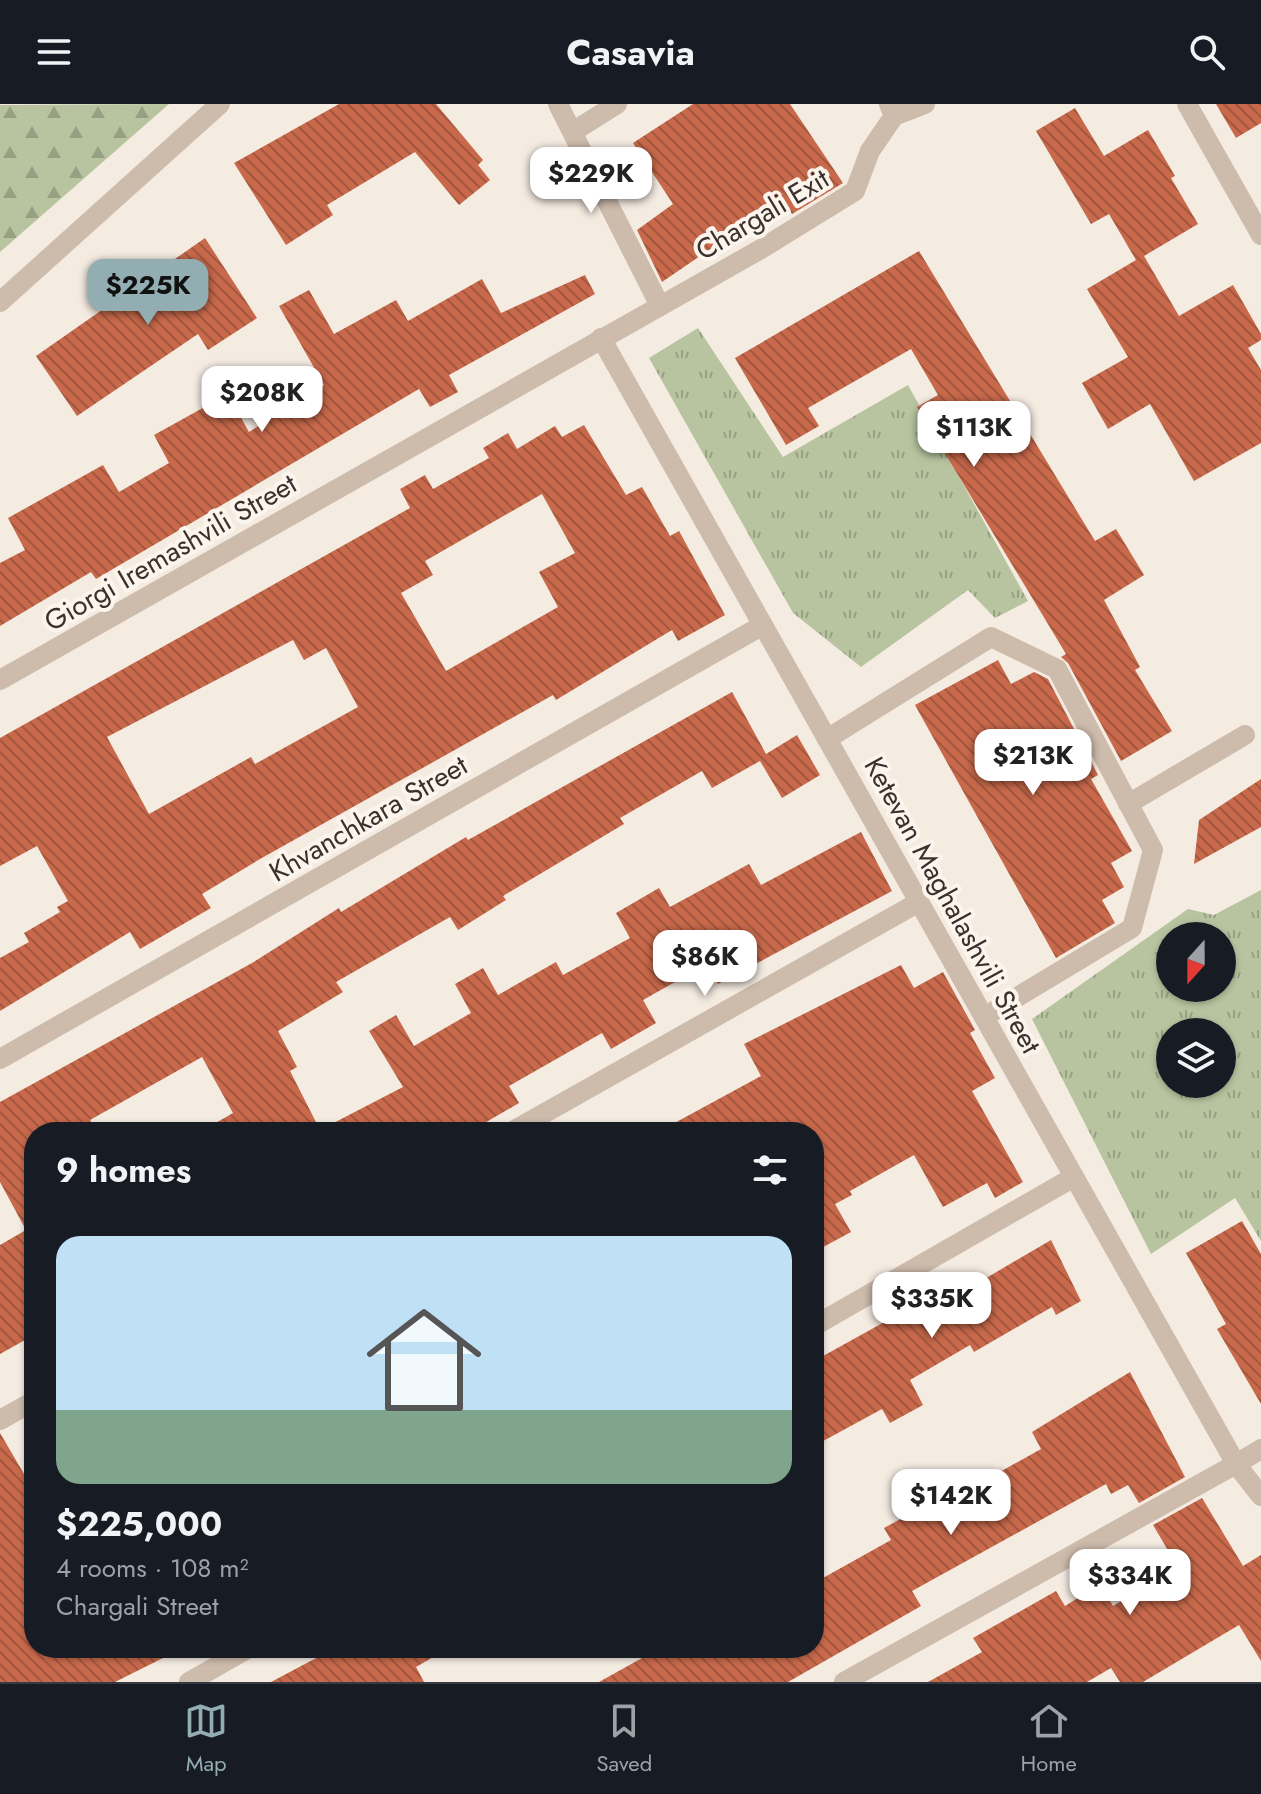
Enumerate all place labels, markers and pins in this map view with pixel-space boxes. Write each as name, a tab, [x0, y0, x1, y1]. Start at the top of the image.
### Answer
pin: $229K	[535, 147, 647, 215]
pin: $225K	[92, 259, 204, 327]
pin: $208K	[206, 366, 318, 434]
pin: $113K	[918, 401, 1030, 469]
pin: $213K	[977, 729, 1089, 797]
pin: $86K	[658, 930, 752, 998]
pin: $335K	[876, 1272, 988, 1340]
pin: $142K	[895, 1469, 1007, 1537]
pin: $334K	[1074, 1549, 1186, 1617]

